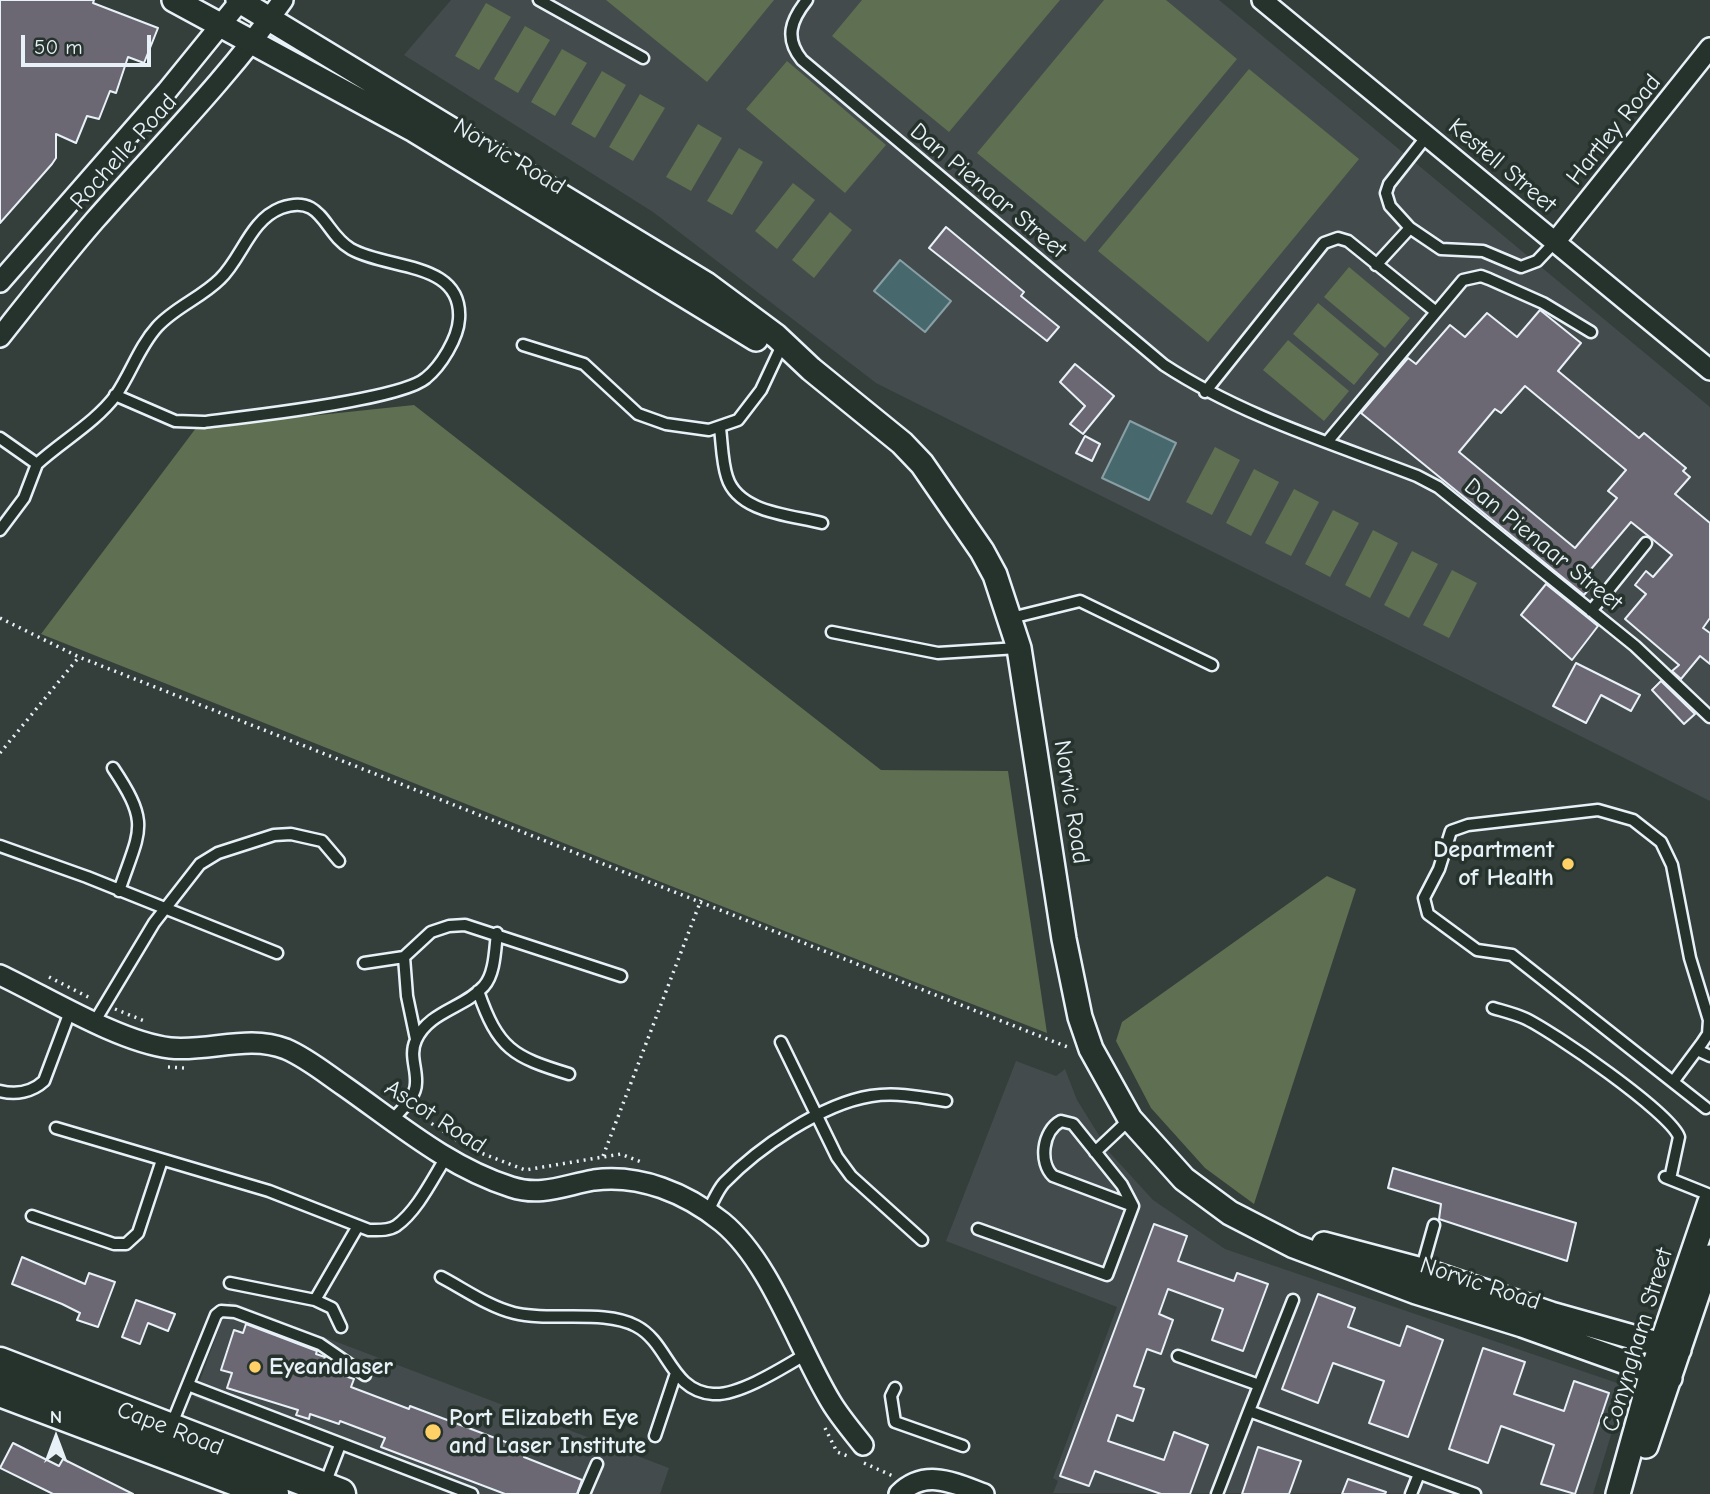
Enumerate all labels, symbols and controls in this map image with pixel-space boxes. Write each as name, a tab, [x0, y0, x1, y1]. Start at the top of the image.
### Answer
scale bar	[24, 21, 154, 65]
text: 50 m	[34, 35, 83, 59]
street label: Hartley Road	[1561, 69, 1667, 191]
street label: Rochelle Road	[65, 88, 183, 216]
street label: Norvic Road	[448, 112, 570, 202]
street label: Kestell Street	[1442, 112, 1562, 220]
street label: Dan Pienaar Street	[904, 117, 1072, 265]
street label: Dan Pienaar Street	[1458, 472, 1628, 618]
street label: Norvic Road	[1047, 738, 1095, 866]
place label: Department of Health	[1433, 836, 1554, 892]
marker: Department of Health	[1560, 856, 1576, 872]
street label: Ascot Road	[379, 1074, 491, 1160]
street label: Conyngham Street	[1596, 1245, 1680, 1435]
street label: Norvic Road	[1416, 1251, 1544, 1317]
place label: Eyeandlaser	[269, 1353, 393, 1381]
marker: Eyeandlaser	[247, 1359, 263, 1375]
street label: Cape Road	[113, 1396, 227, 1462]
north arrow	[21, 1403, 91, 1473]
place label: Port Elizabeth Eye and Laser Institute	[449, 1404, 646, 1460]
text: N	[50, 1406, 62, 1428]
marker: Port Elizabeth Eye and Laser Institute	[423, 1422, 443, 1442]

